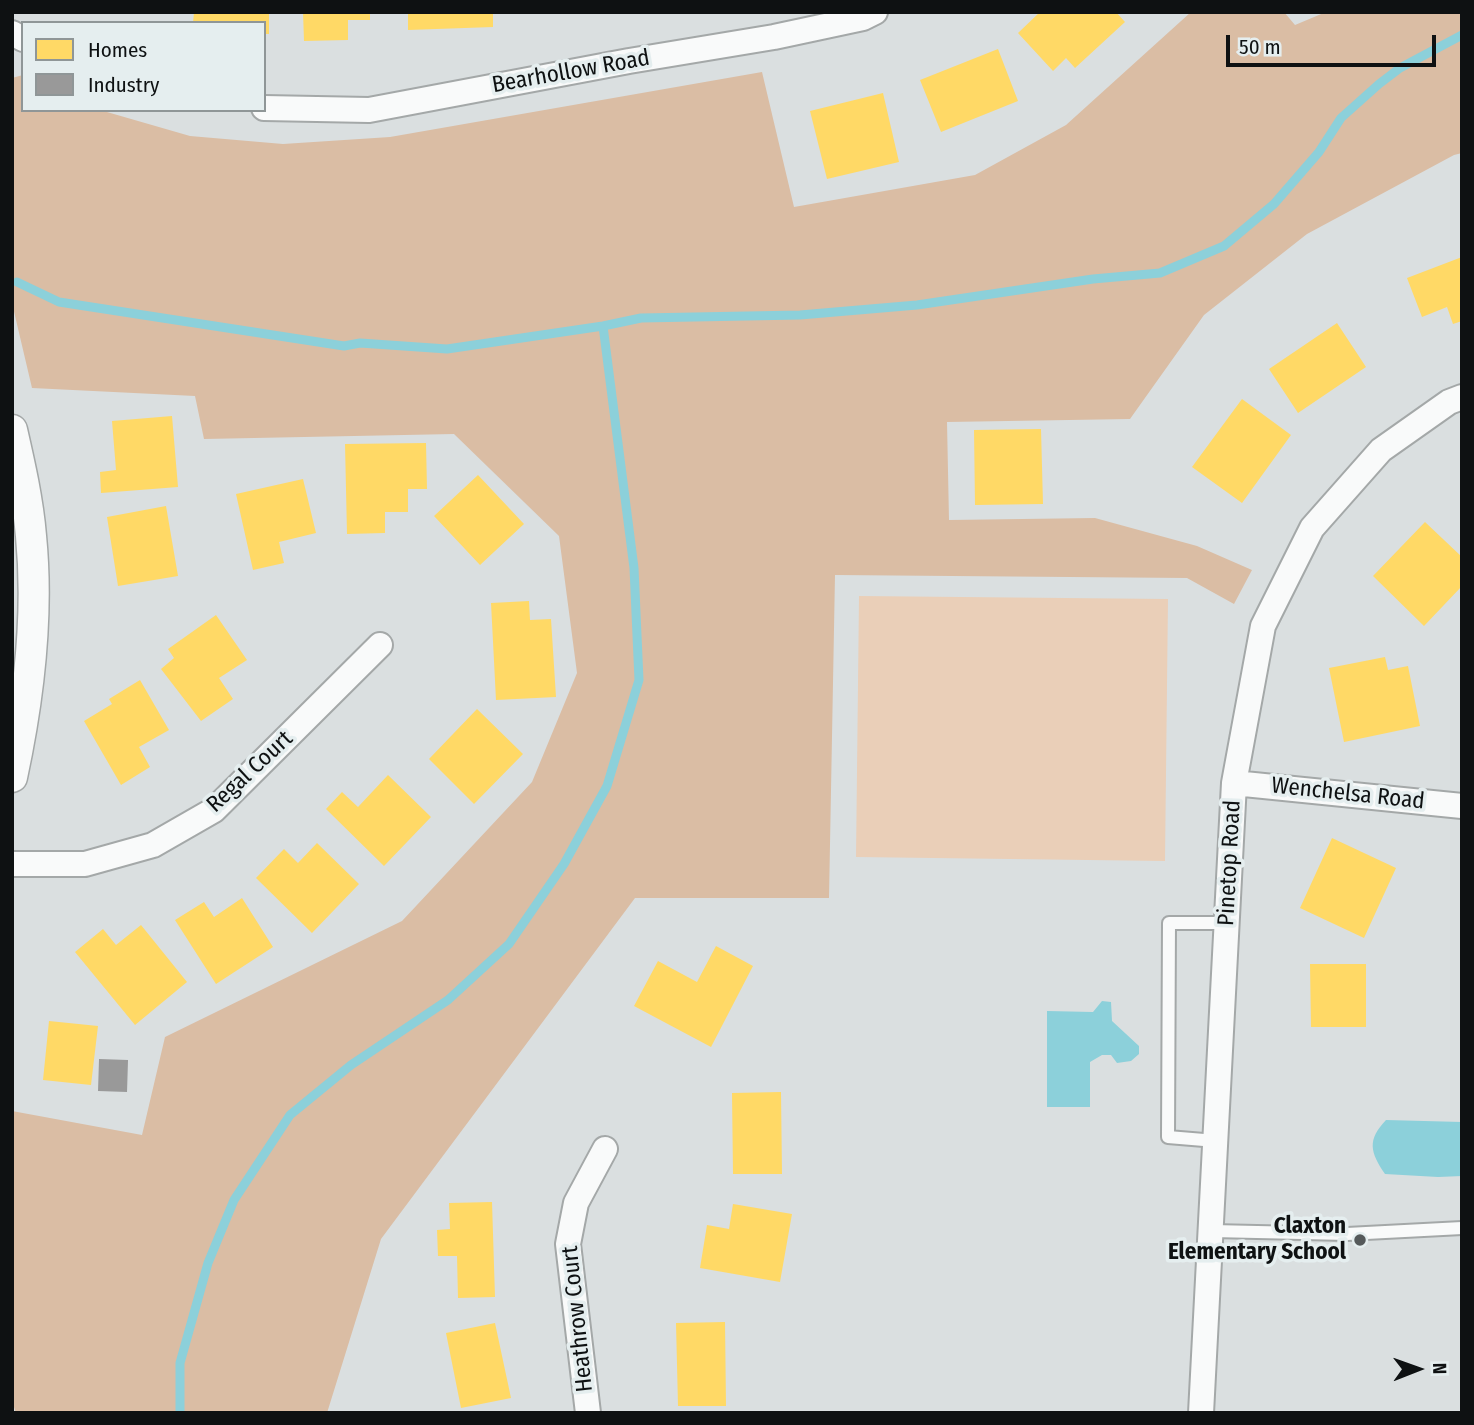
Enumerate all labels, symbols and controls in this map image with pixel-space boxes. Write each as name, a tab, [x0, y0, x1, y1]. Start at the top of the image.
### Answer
legend	[21, 21, 266, 112]
scale bar	[1229, 21, 1439, 65]
text: 50 m	[1239, 34, 1281, 60]
text: Homes	[88, 37, 147, 63]
street label: Bearhollow Road	[490, 45, 652, 99]
text: Industry	[88, 72, 159, 98]
street label: Regal Court	[201, 725, 299, 819]
street label: Wenchelsa Road	[1270, 772, 1426, 816]
street label: Pinetop Road	[1213, 799, 1247, 927]
place label: Claxton Elementary School	[1168, 1213, 1346, 1267]
marker: Claxton Elementary School	[1352, 1232, 1368, 1248]
street label: Heathrow Court	[557, 1245, 599, 1393]
north arrow	[1383, 1334, 1453, 1404]
text: N	[1428, 1363, 1451, 1375]

